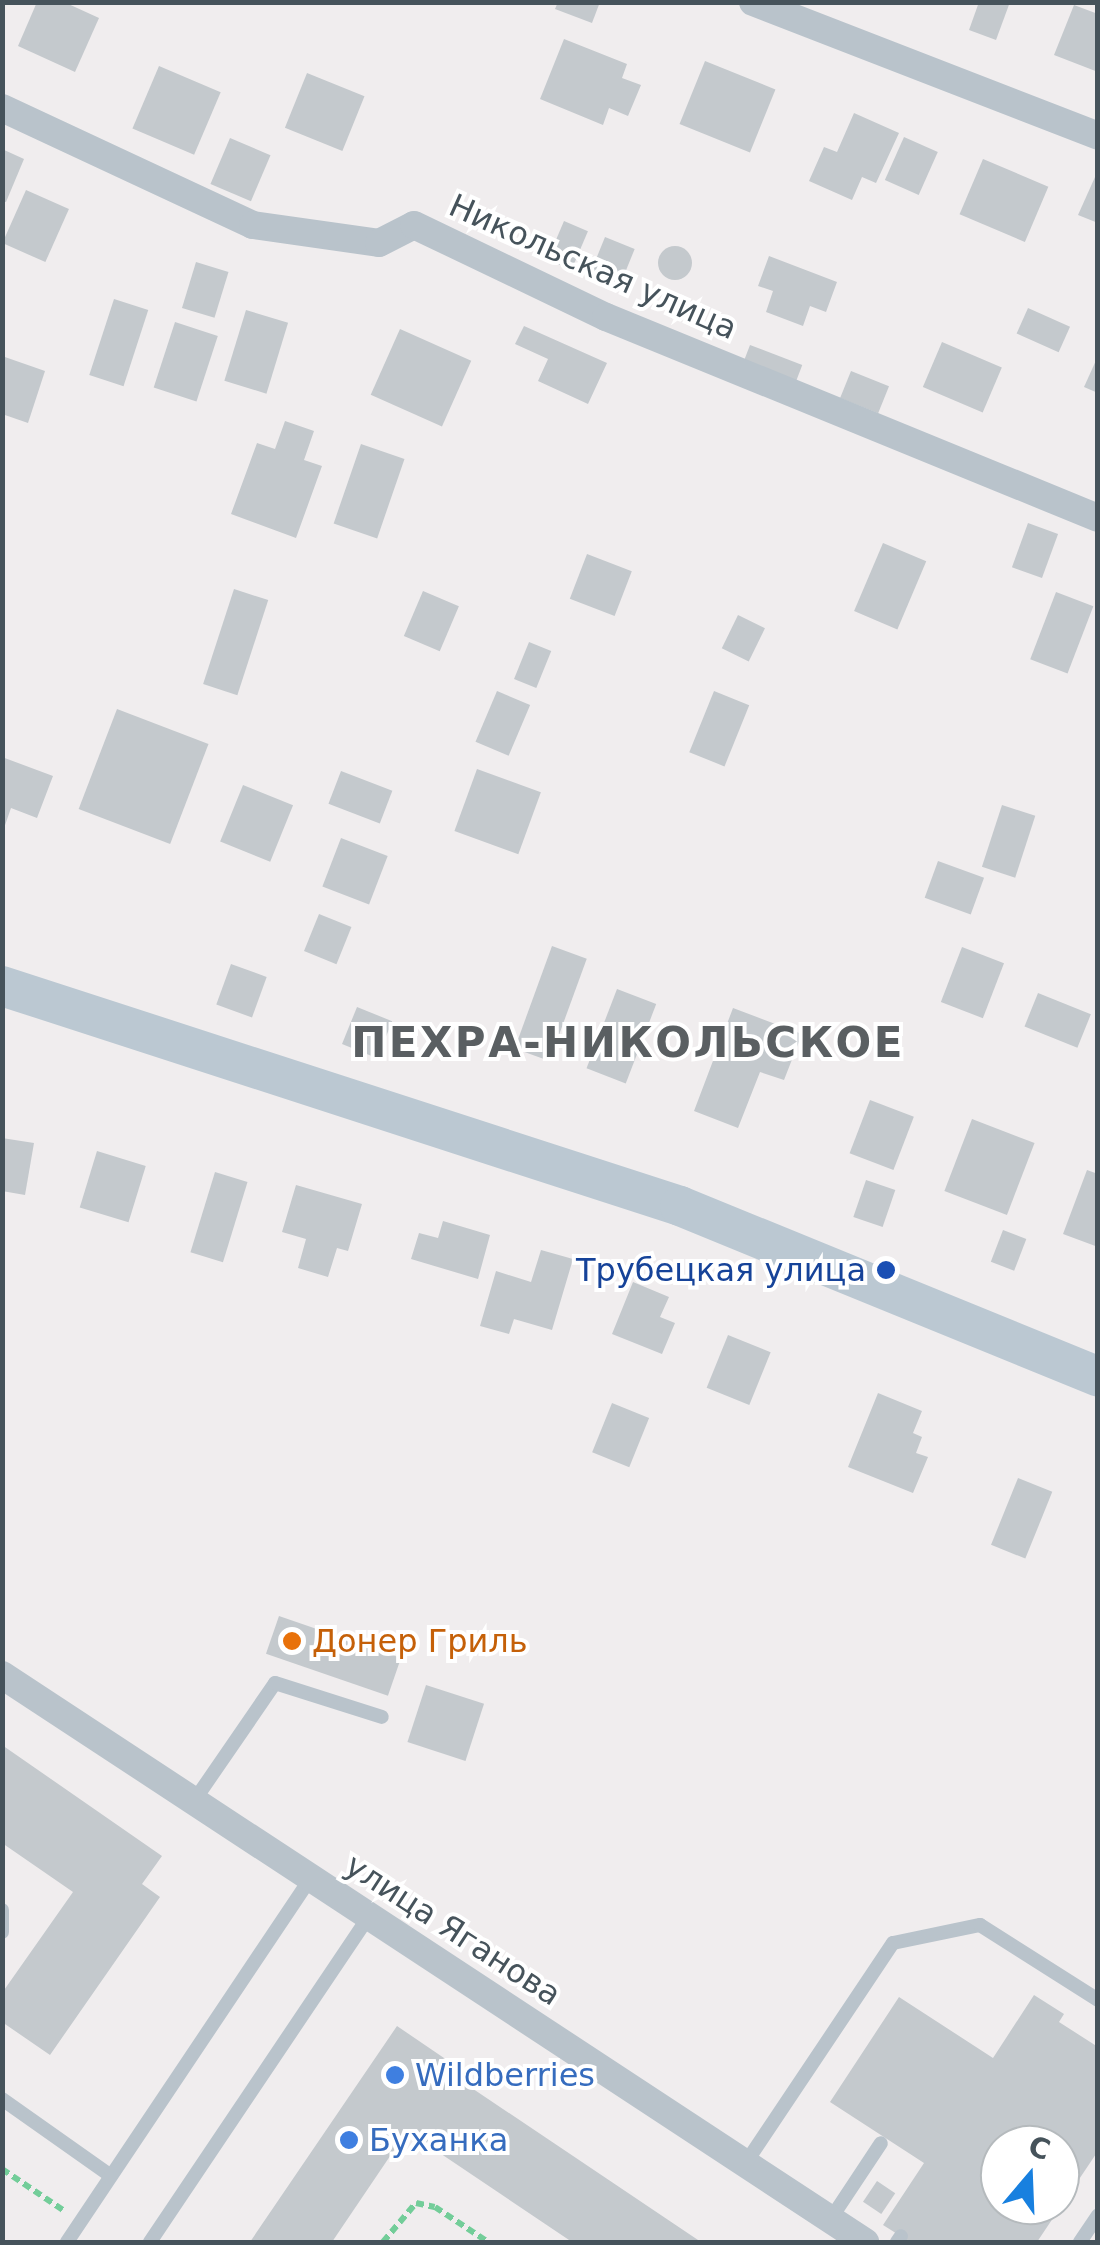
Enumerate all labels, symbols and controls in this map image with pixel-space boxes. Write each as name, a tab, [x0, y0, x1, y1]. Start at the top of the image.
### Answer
street label: Никольская улица	[443, 186, 743, 348]
district label: ПЕХРА-НИКОЛЬСКОЕ	[351, 1018, 905, 1068]
place label: Трубецкая улица	[576, 1251, 866, 1289]
marker: Трубецкая улица	[875, 1259, 897, 1281]
place label: Донер Гриль	[312, 1622, 528, 1660]
marker: Донер Гриль	[281, 1630, 303, 1652]
street label: улица Яганова	[338, 1846, 568, 2014]
place label: Wildberries	[415, 2056, 595, 2094]
marker: Wildberries	[384, 2064, 406, 2086]
place label: Буханка	[369, 2121, 508, 2159]
north arrow	[980, 2125, 1080, 2225]
marker: Буханка	[338, 2129, 360, 2151]
text: С	[1024, 2129, 1054, 2167]

